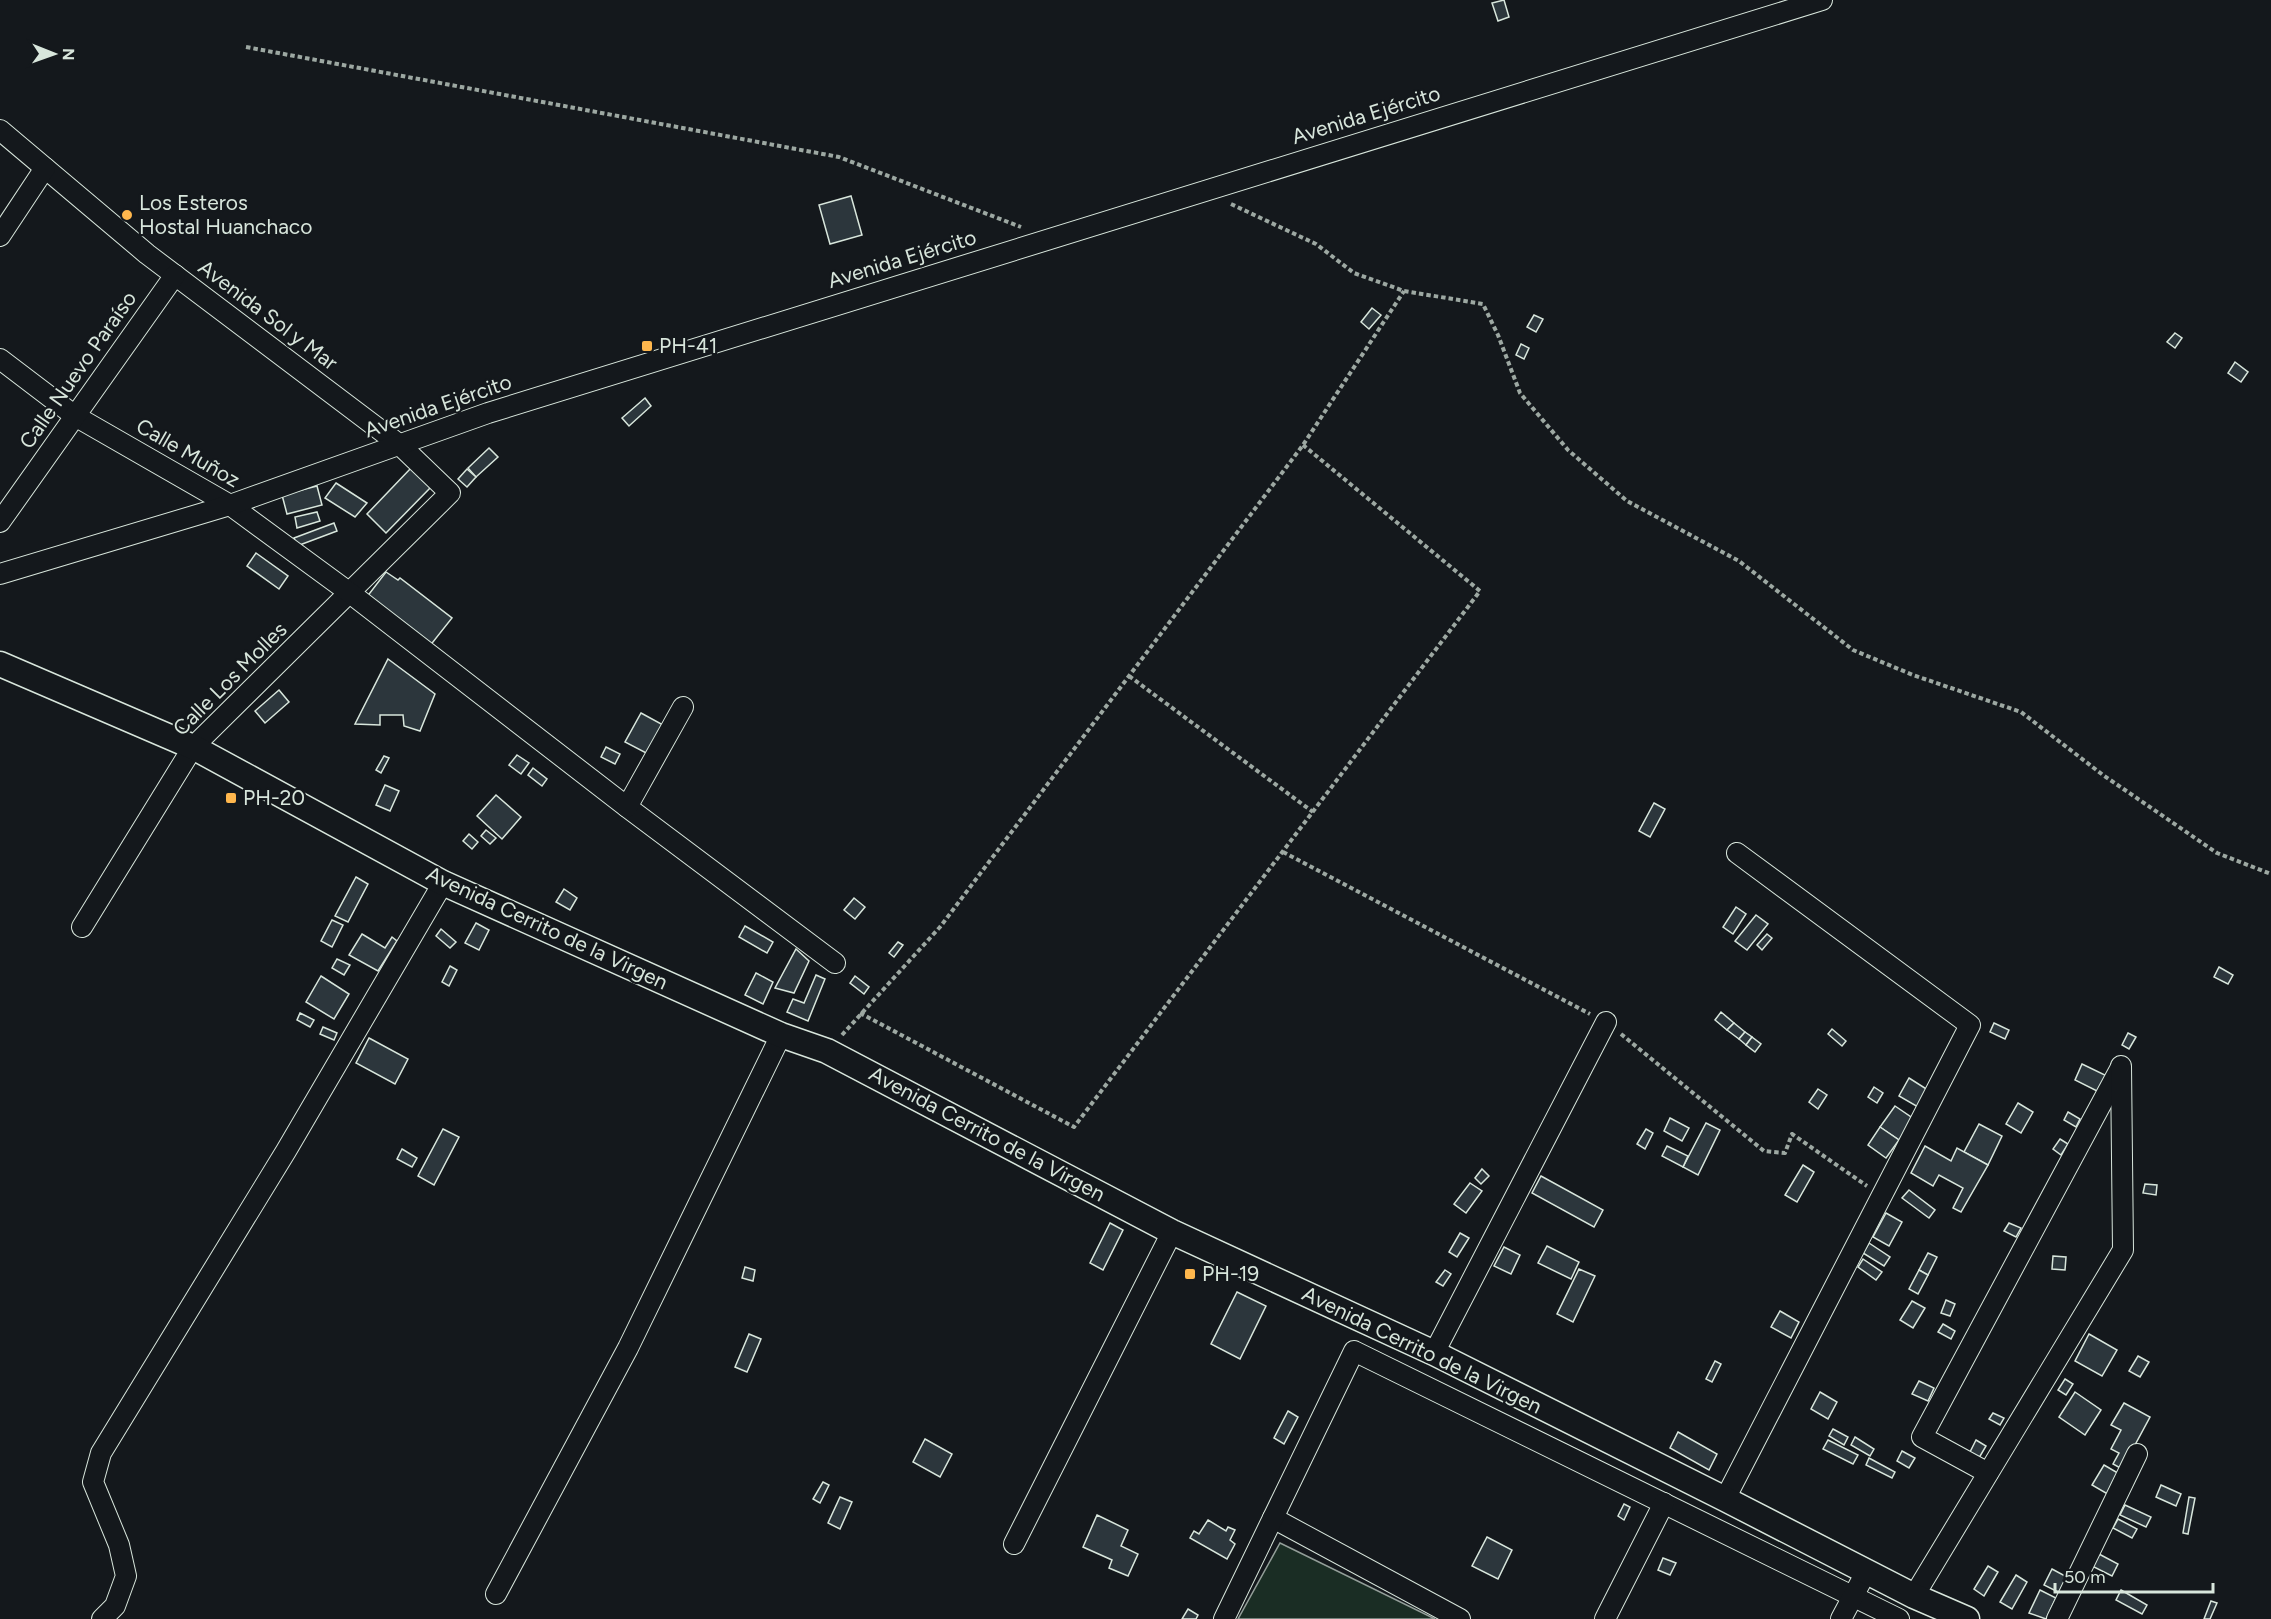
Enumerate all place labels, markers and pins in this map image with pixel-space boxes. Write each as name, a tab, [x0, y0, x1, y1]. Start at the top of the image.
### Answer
place label: Los Esteros Hostal Huanchaco	[139, 190, 312, 239]
marker: Los Esteros Hostal Huanchaco	[120, 208, 134, 222]
place label: PH-41	[659, 333, 717, 358]
marker: PH-41	[640, 339, 654, 353]
place label: PH-20	[243, 785, 305, 810]
marker: PH-20	[224, 791, 238, 805]
place label: PH-19	[1202, 1261, 1259, 1286]
marker: PH-19	[1183, 1267, 1197, 1281]

